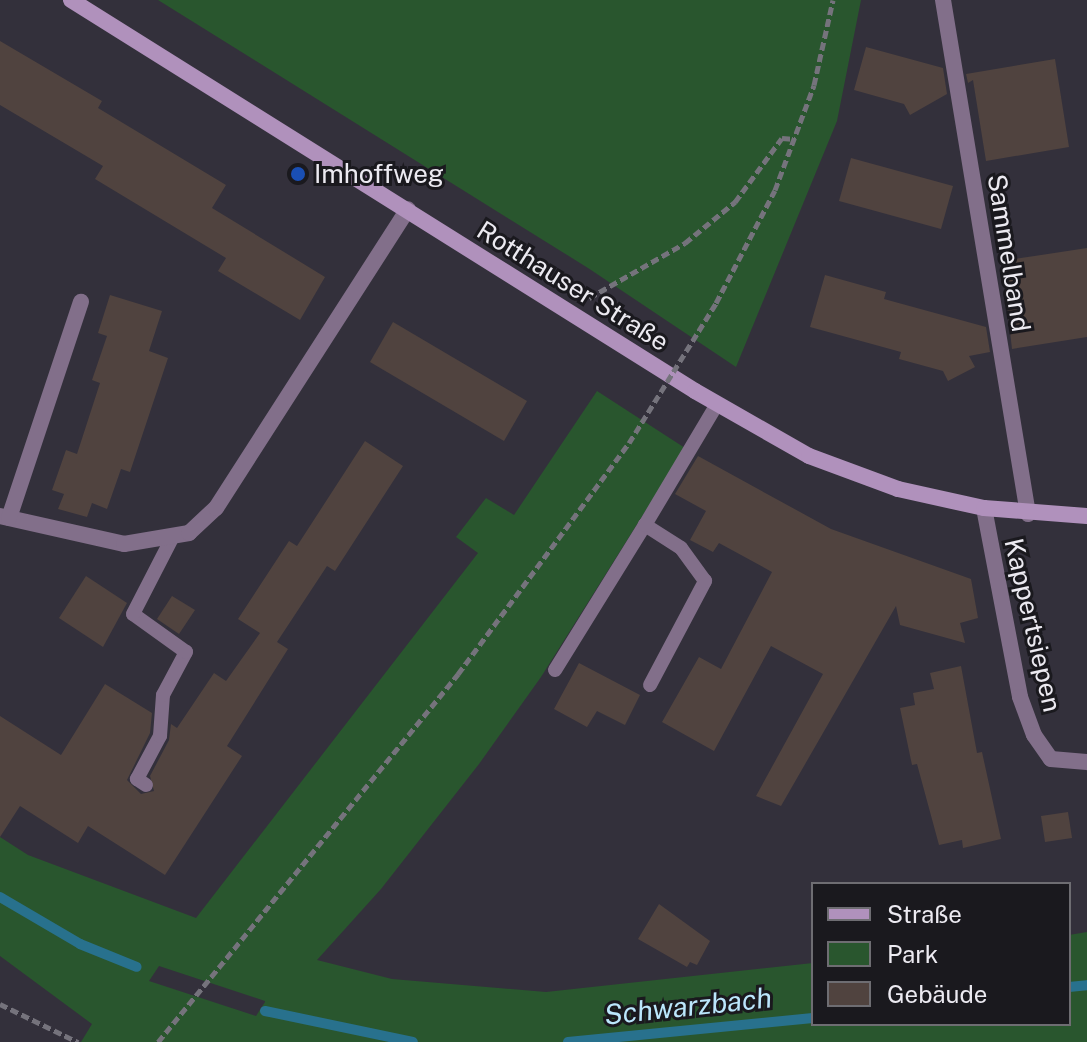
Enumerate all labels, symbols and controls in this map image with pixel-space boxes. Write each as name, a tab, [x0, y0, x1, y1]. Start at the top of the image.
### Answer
place label: Imhoffweg	[314, 158, 444, 190]
marker: Imhoffweg	[289, 165, 307, 183]
street label: Sammelband	[981, 172, 1037, 334]
street label: Rotthauser Straße	[471, 214, 675, 358]
street label: Kappertsiepen	[998, 535, 1068, 715]
legend	[811, 882, 1071, 1026]
text: Straße	[887, 900, 962, 928]
text: Park	[887, 940, 938, 968]
water label: Schwarzbach	[602, 980, 774, 1032]
text: Gebäude	[887, 980, 987, 1008]

